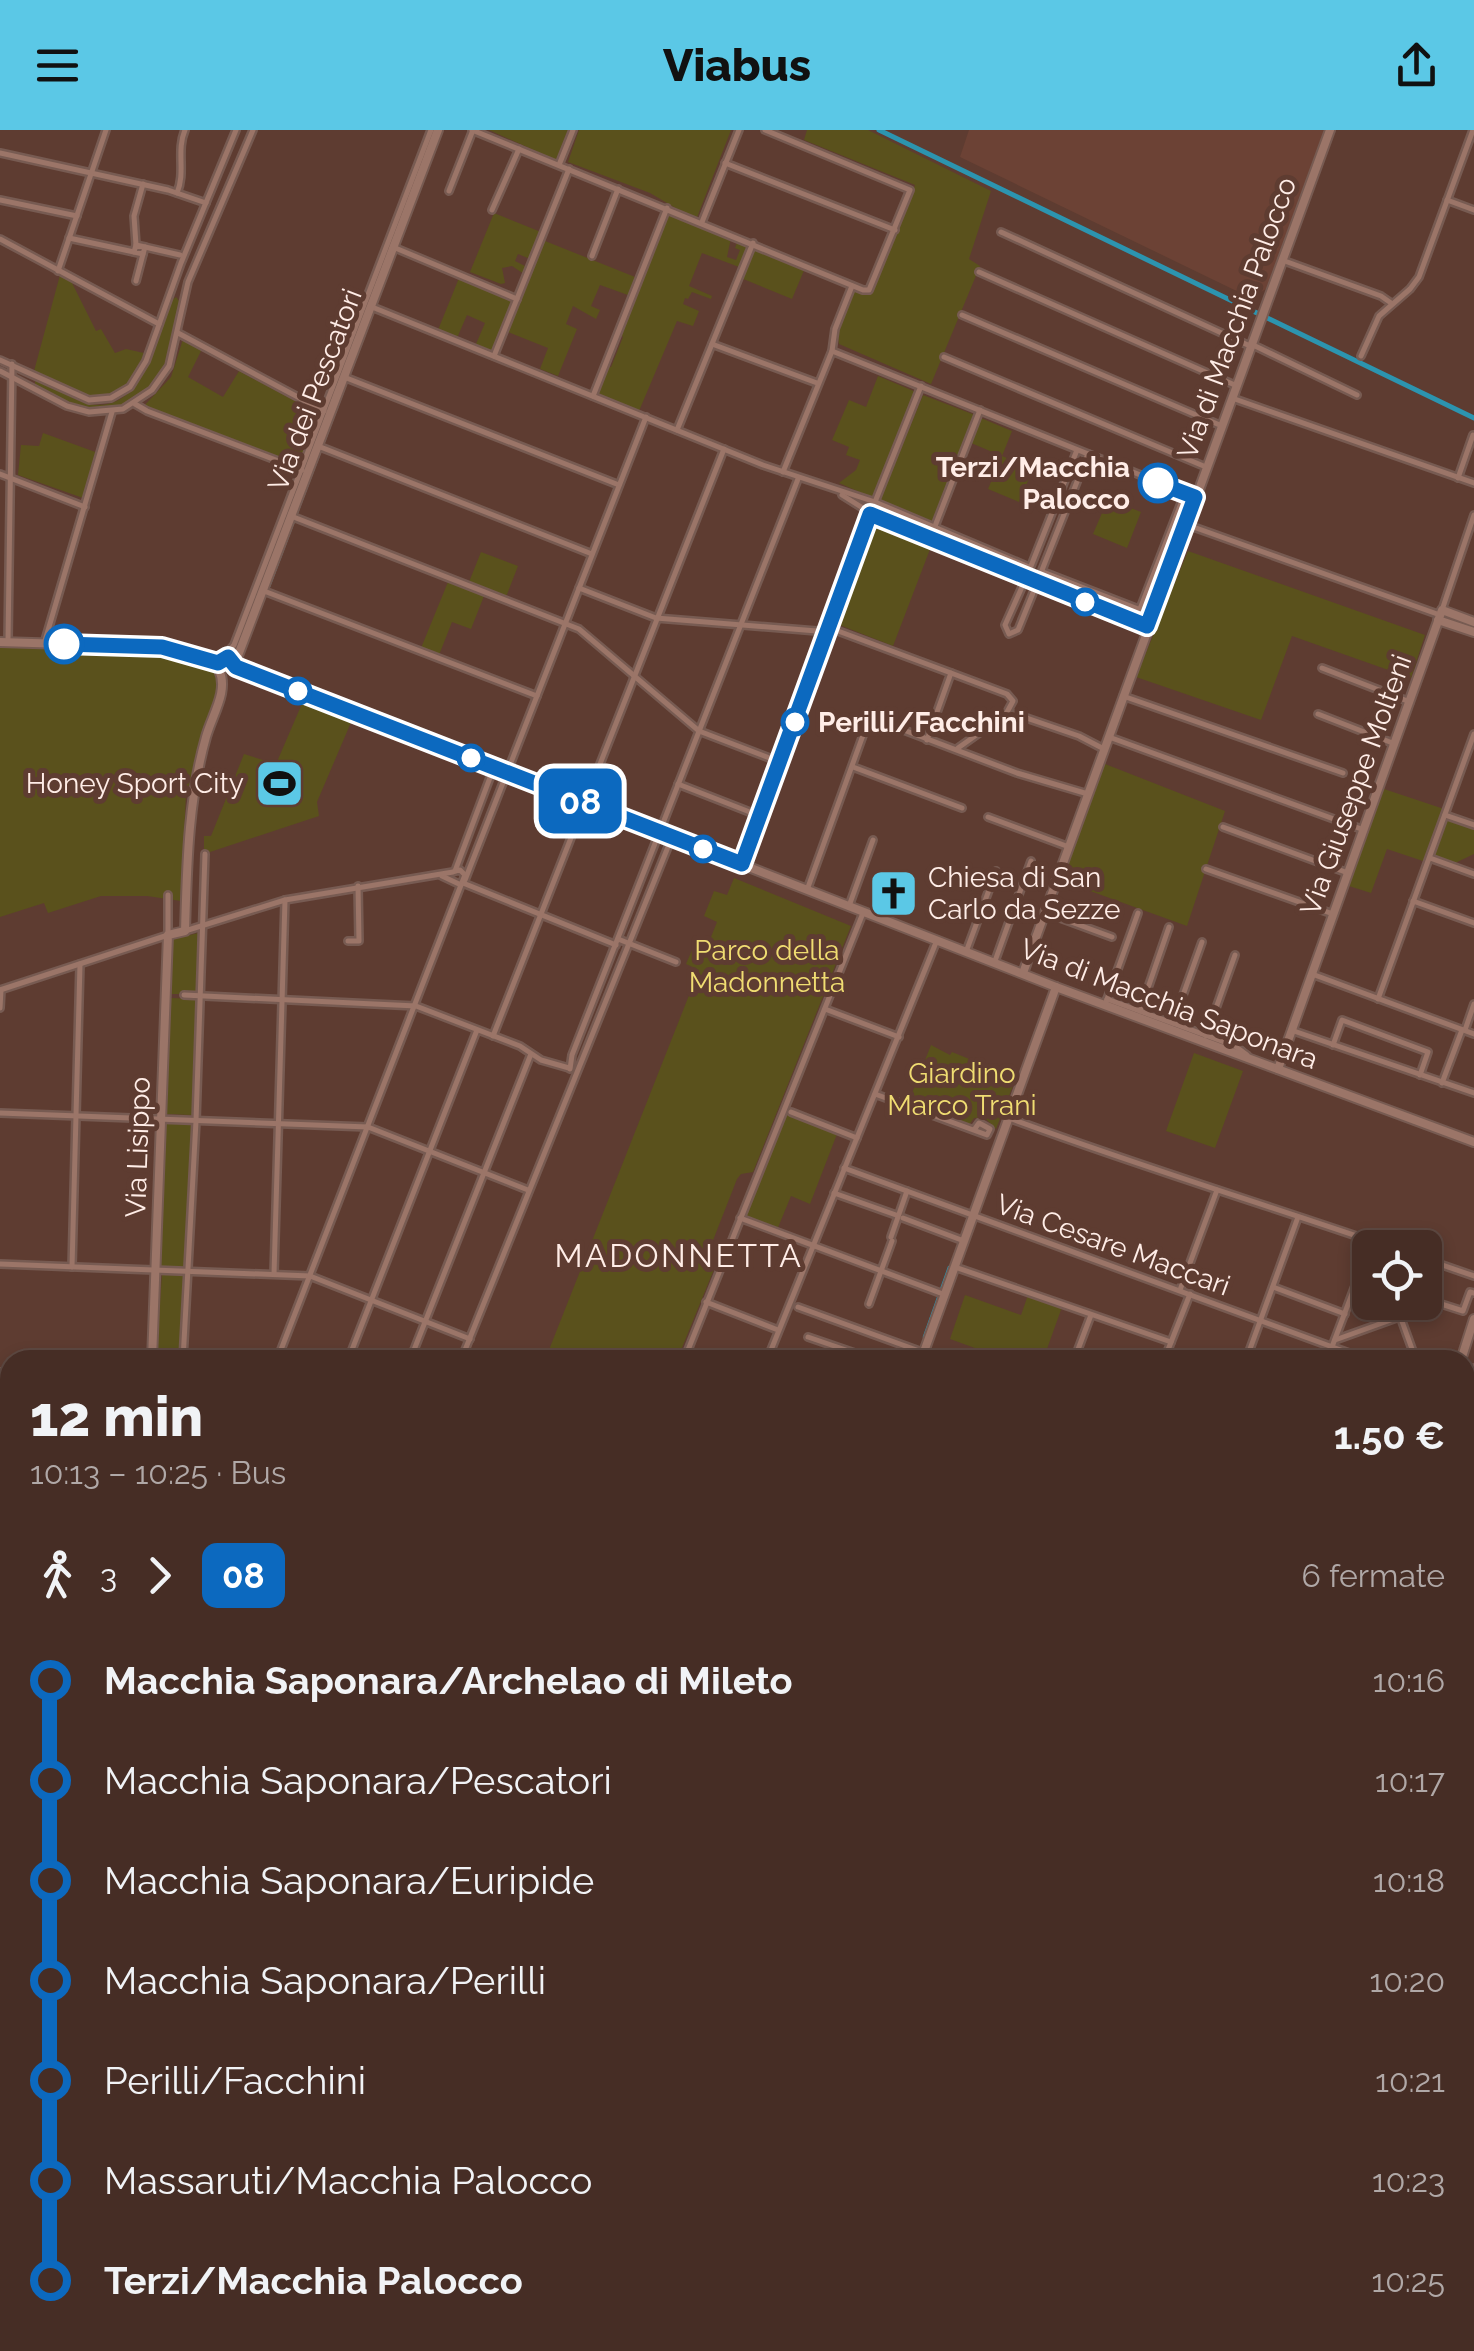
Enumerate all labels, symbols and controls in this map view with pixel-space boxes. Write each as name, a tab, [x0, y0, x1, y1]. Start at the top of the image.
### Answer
icon: menu	[30, 38, 85, 93]
icon: share	[1389, 38, 1444, 93]
text: Viabus	[663, 39, 811, 92]
street label: Via di Macchia Palocco	[1171, 173, 1303, 463]
street label: Via dei Pescatori	[261, 284, 369, 496]
place label: Terzi/Macchia Palocco	[936, 451, 1130, 516]
marker: Terzi/Macchia Palocco	[1139, 464, 1177, 502]
unlabelled marker	[1072, 589, 1098, 615]
unlabelled marker	[45, 625, 83, 663]
street label: Via Giuseppe Molteni	[1293, 650, 1419, 920]
unlabelled marker	[285, 678, 311, 704]
place label: Perilli/Facchini	[818, 706, 1025, 739]
marker: Perilli/Facchini	[782, 709, 808, 735]
unlabelled marker	[458, 745, 484, 771]
sports icon: Honey Sport City	[253, 757, 305, 809]
place label: Honey Sport City	[26, 767, 244, 800]
line badge: 08	[535, 768, 625, 834]
text: 08	[559, 781, 601, 822]
unlabelled marker	[690, 836, 716, 862]
place label: Chiesa di San Carlo da Sezze	[928, 861, 1120, 926]
church icon: Chiesa di San Carlo da Sezze	[867, 867, 919, 919]
street label: Via di Macchia Saponara	[1016, 932, 1322, 1076]
park label: Parco della Madonnetta	[689, 934, 845, 999]
park label: Giardino Marco Trani	[887, 1057, 1037, 1122]
street label: Via Lisippo	[119, 1076, 157, 1218]
street label: Via Cesare Maccari	[992, 1187, 1234, 1303]
map controls	[1352, 1230, 1442, 1320]
button: locate	[1352, 1230, 1442, 1320]
district label: MADONNETTA	[554, 1237, 804, 1274]
text: 12 min	[30, 1384, 203, 1449]
text: 1.50 €	[1334, 1413, 1445, 1458]
text: 10:13 – 10:25 · Bus	[30, 1454, 286, 1491]
icon: walk	[30, 1548, 85, 1603]
icon: forward	[132, 1548, 187, 1603]
text: 08	[222, 1555, 265, 1596]
text: 3	[100, 1557, 117, 1594]
text: 6 fermate	[1302, 1557, 1445, 1594]
text: Macchia Saponara/Archelao di Mileto	[104, 1658, 793, 1703]
text: 10:16	[1373, 1662, 1445, 1699]
text: Macchia Saponara/Pescatori	[104, 1758, 612, 1803]
text: 10:17	[1375, 1762, 1445, 1799]
text: Macchia Saponara/Euripide	[104, 1858, 594, 1903]
text: 10:18	[1373, 1862, 1445, 1899]
text: Macchia Saponara/Perilli	[104, 1958, 546, 2003]
text: 10:20	[1369, 1962, 1445, 1999]
text: Perilli/Facchini	[104, 2058, 366, 2103]
text: 10:21	[1375, 2062, 1445, 2099]
text: Massaruti/Macchia Palocco	[104, 2158, 592, 2203]
text: 10:23	[1372, 2162, 1445, 2199]
text: Terzi/Macchia Palocco	[104, 2258, 523, 2303]
text: 10:25	[1372, 2262, 1445, 2299]

